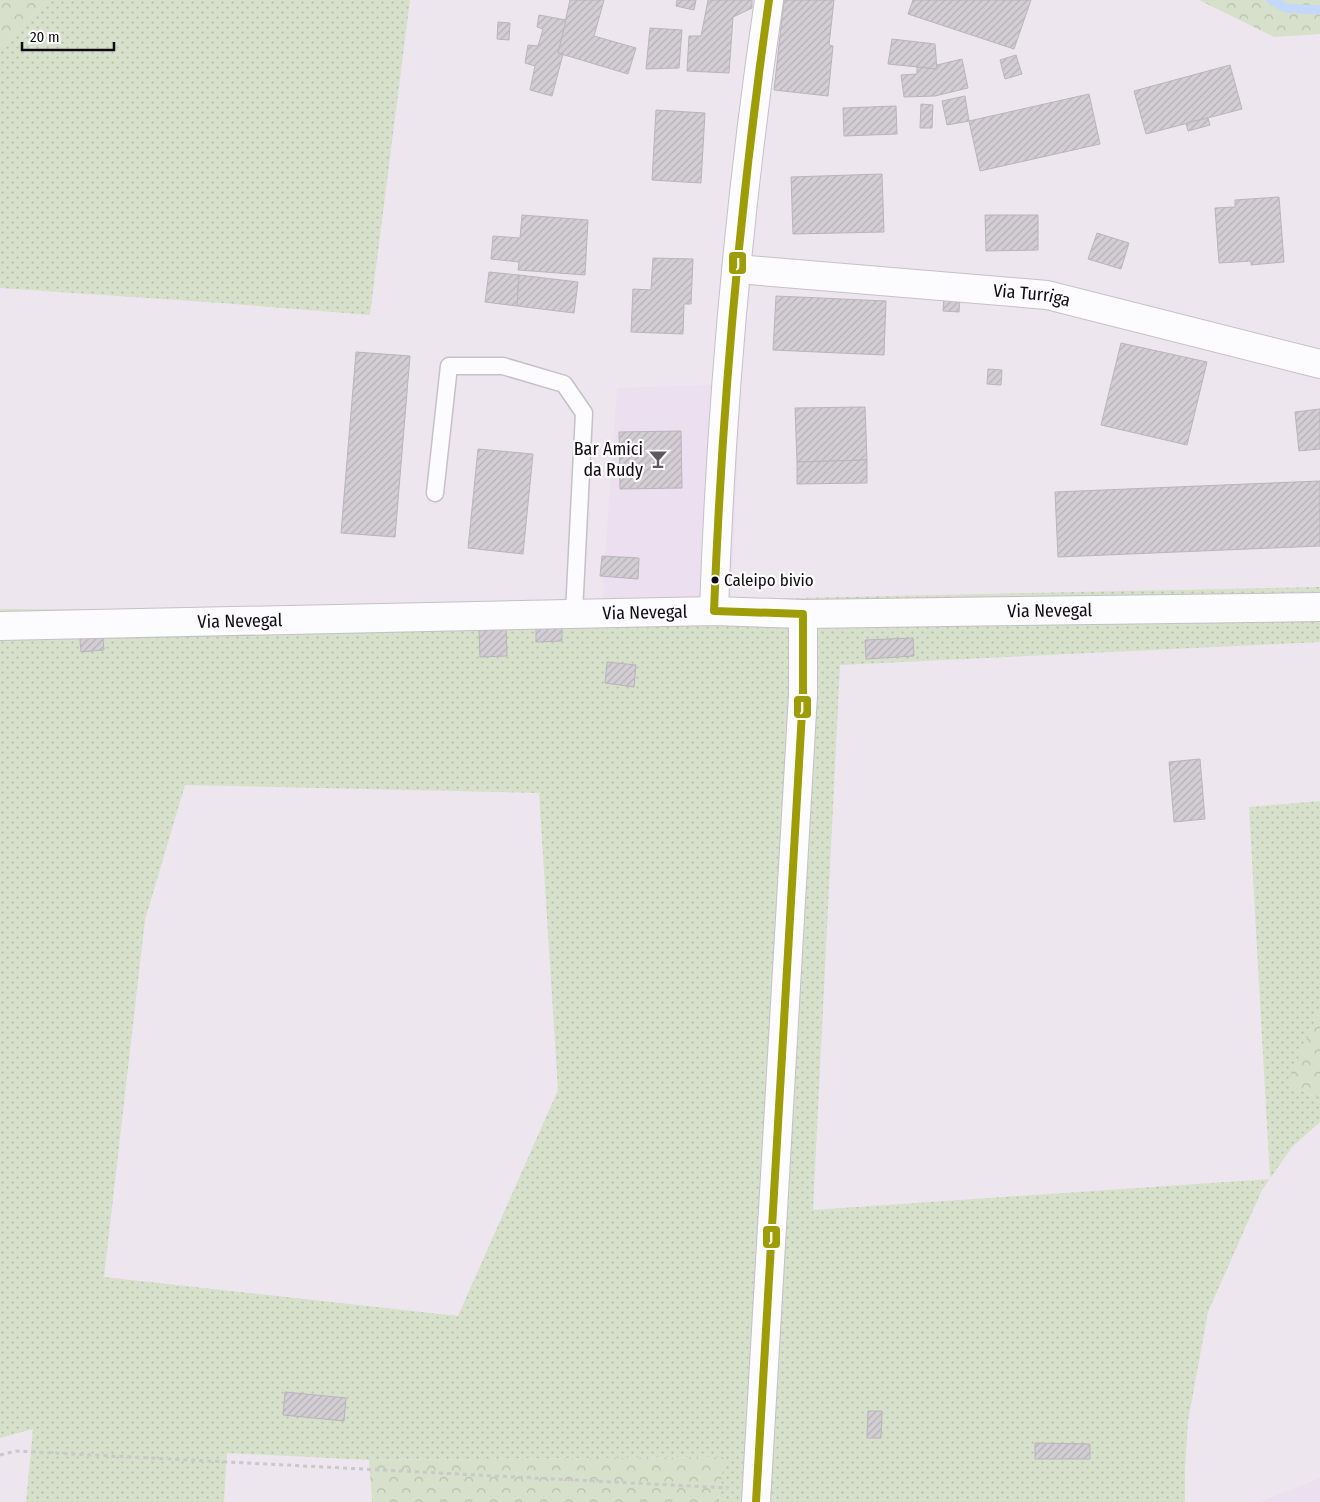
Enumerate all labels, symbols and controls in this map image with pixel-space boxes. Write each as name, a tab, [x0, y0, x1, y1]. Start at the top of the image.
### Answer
scale bar	[22, 20, 115, 52]
text: 20 m	[30, 28, 60, 46]
line badge: J	[728, 251, 747, 275]
text: J	[735, 255, 740, 272]
street label: Via Turriga	[992, 280, 1073, 312]
place label: Bar Amici da Rudy	[574, 438, 643, 481]
bar icon: Bar Amici da Rudy	[647, 448, 669, 470]
place label: Caleipo bivio	[724, 570, 814, 591]
marker: Caleipo bivio	[710, 575, 720, 585]
street label: Via Nevegal	[1007, 599, 1093, 622]
street label: Via Nevegal	[602, 601, 688, 624]
street label: Via Nevegal	[197, 609, 283, 633]
line badge: J	[793, 695, 812, 719]
text: J	[799, 699, 804, 716]
line badge: J	[762, 1225, 781, 1249]
text: J	[768, 1229, 773, 1246]

